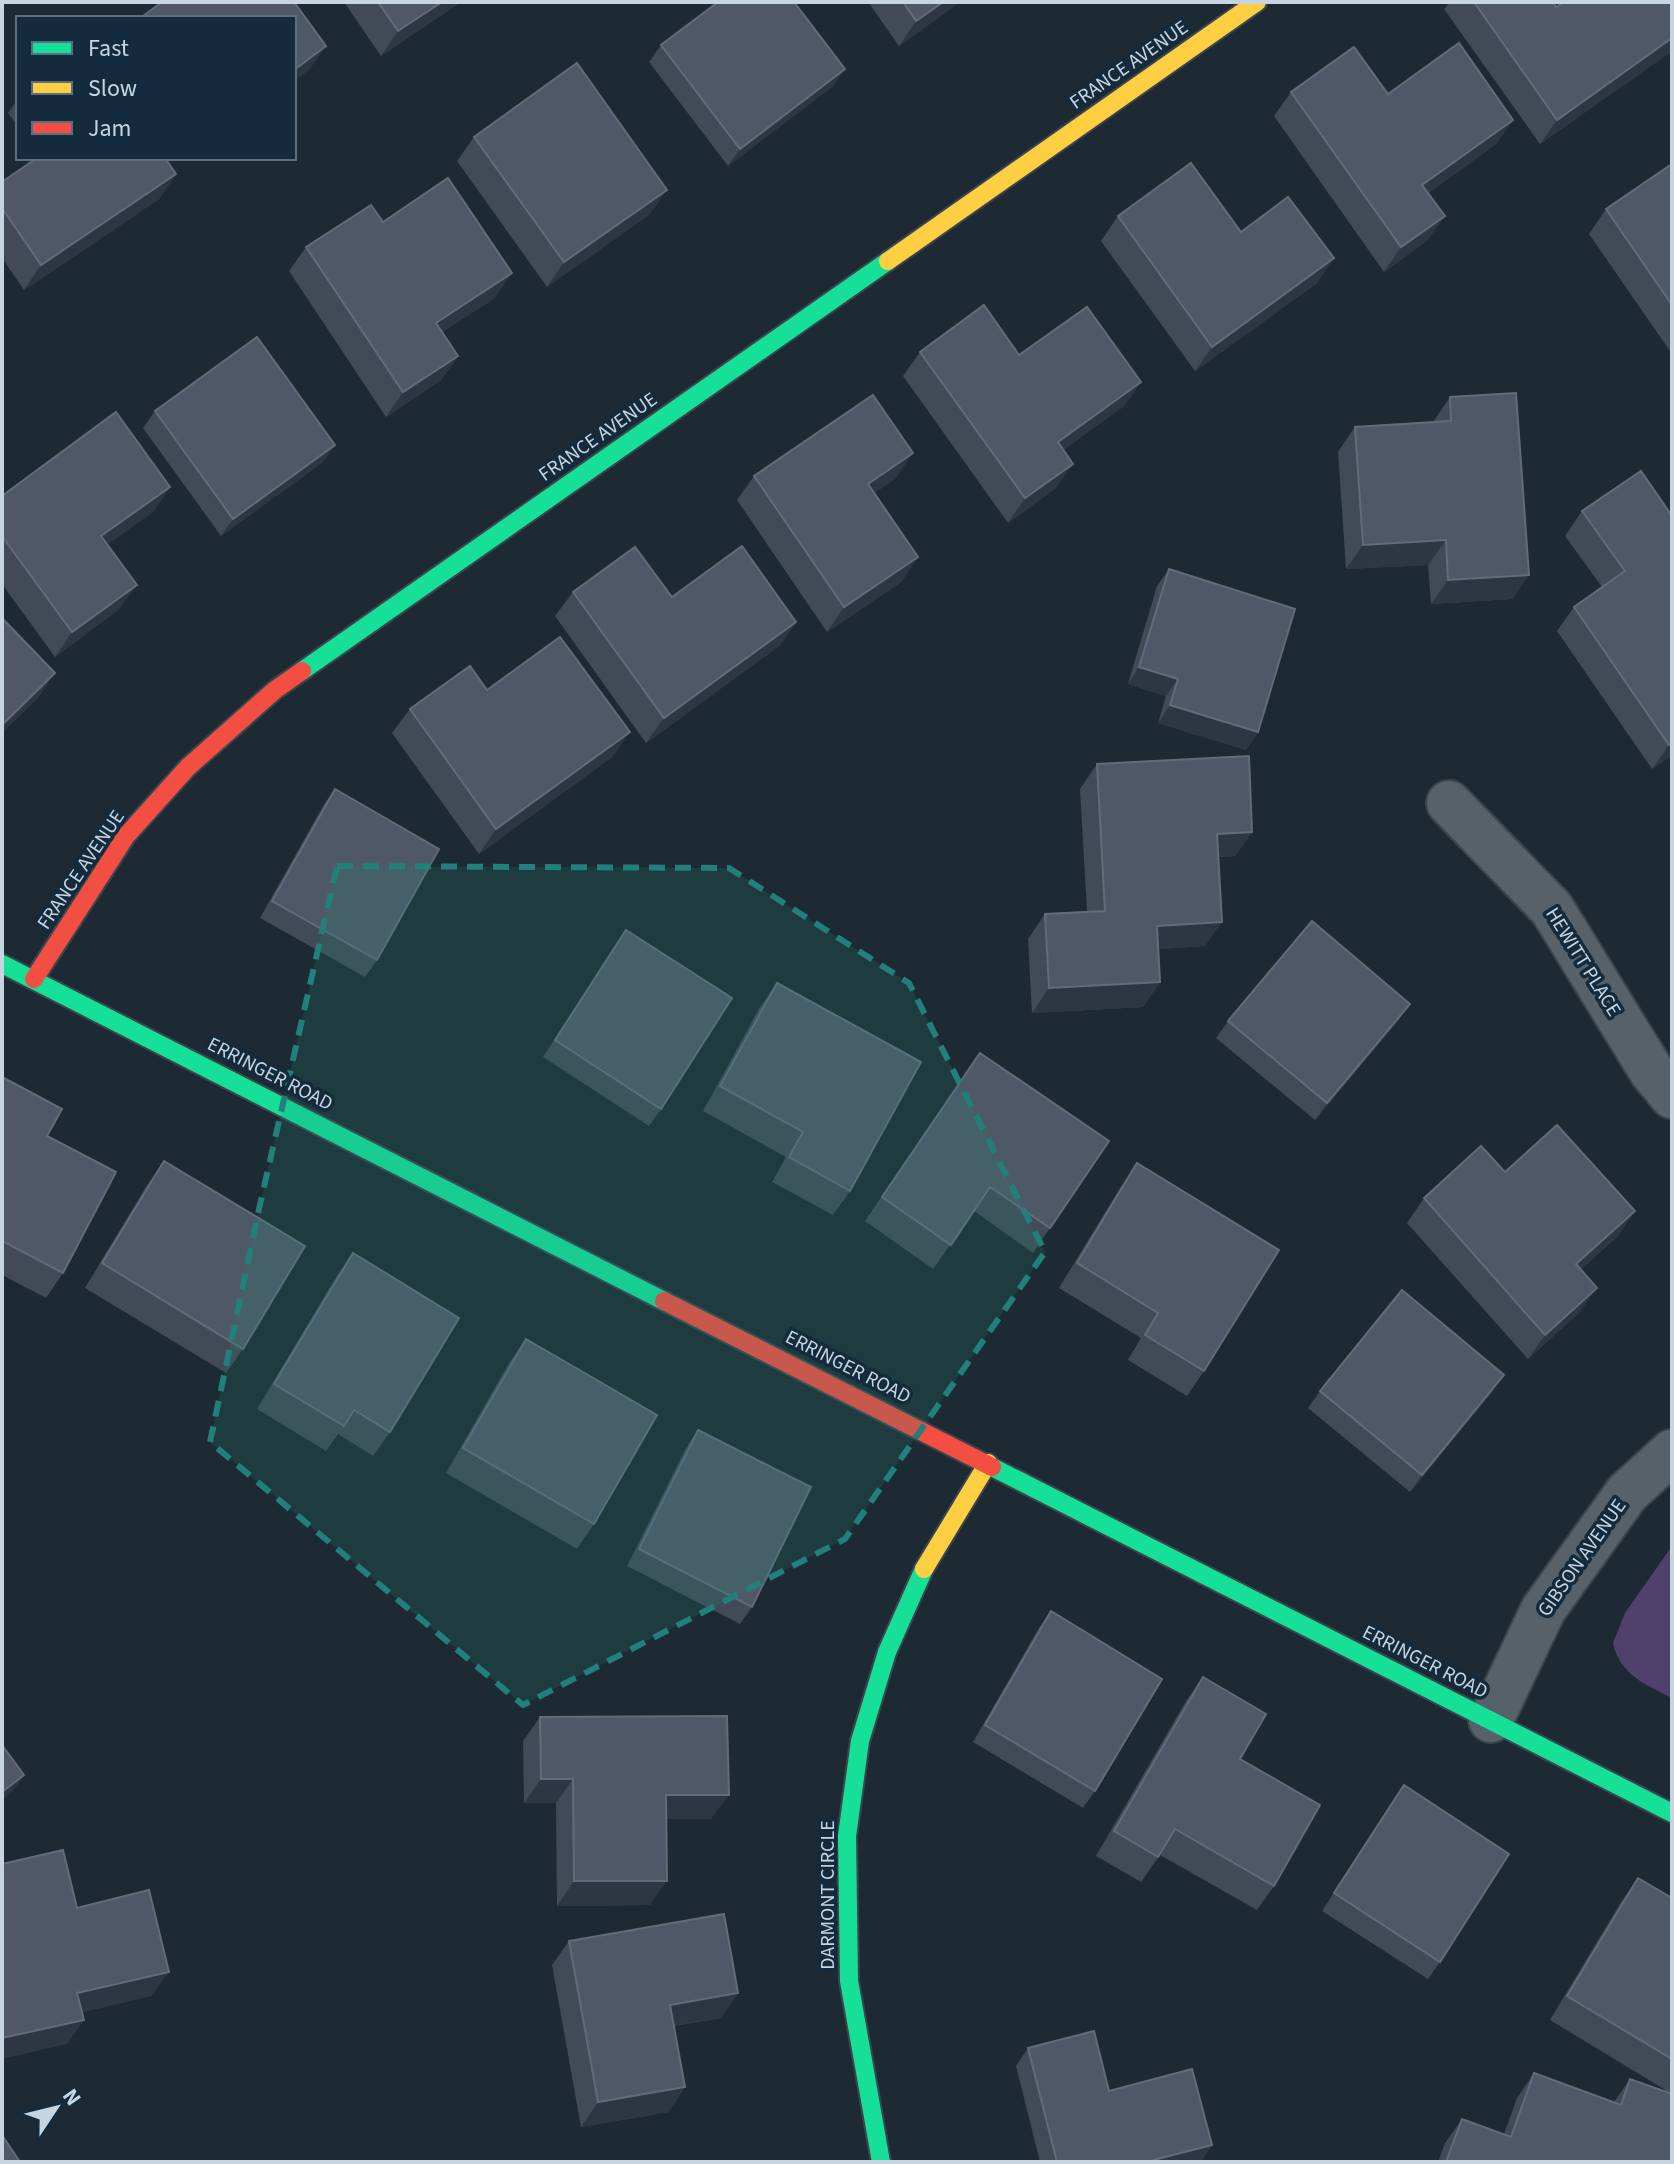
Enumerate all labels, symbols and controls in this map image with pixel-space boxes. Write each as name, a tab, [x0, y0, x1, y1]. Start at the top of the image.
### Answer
street label: FRANCE AVENUE	[1064, 14, 1194, 116]
legend	[16, 16, 296, 160]
text: Fast	[88, 31, 129, 66]
text: Slow	[88, 71, 137, 106]
text: Jam	[88, 111, 132, 146]
street label: FRANCE AVENUE	[533, 386, 663, 488]
street label: FRANCE AVENUE	[31, 805, 131, 935]
street label: HEWITT PLACE	[1538, 902, 1628, 1022]
street label: ERRINGER ROAD	[202, 1030, 338, 1118]
street label: ERRINGER ROAD	[780, 1323, 916, 1411]
street label: GIBSON AVENUE	[1531, 1494, 1633, 1622]
street label: ERRINGER ROAD	[1357, 1618, 1493, 1706]
street label: DARMONT CIRCLE	[814, 1820, 842, 1970]
north arrow	[16, 2068, 96, 2148]
text: N	[54, 2082, 89, 2112]

